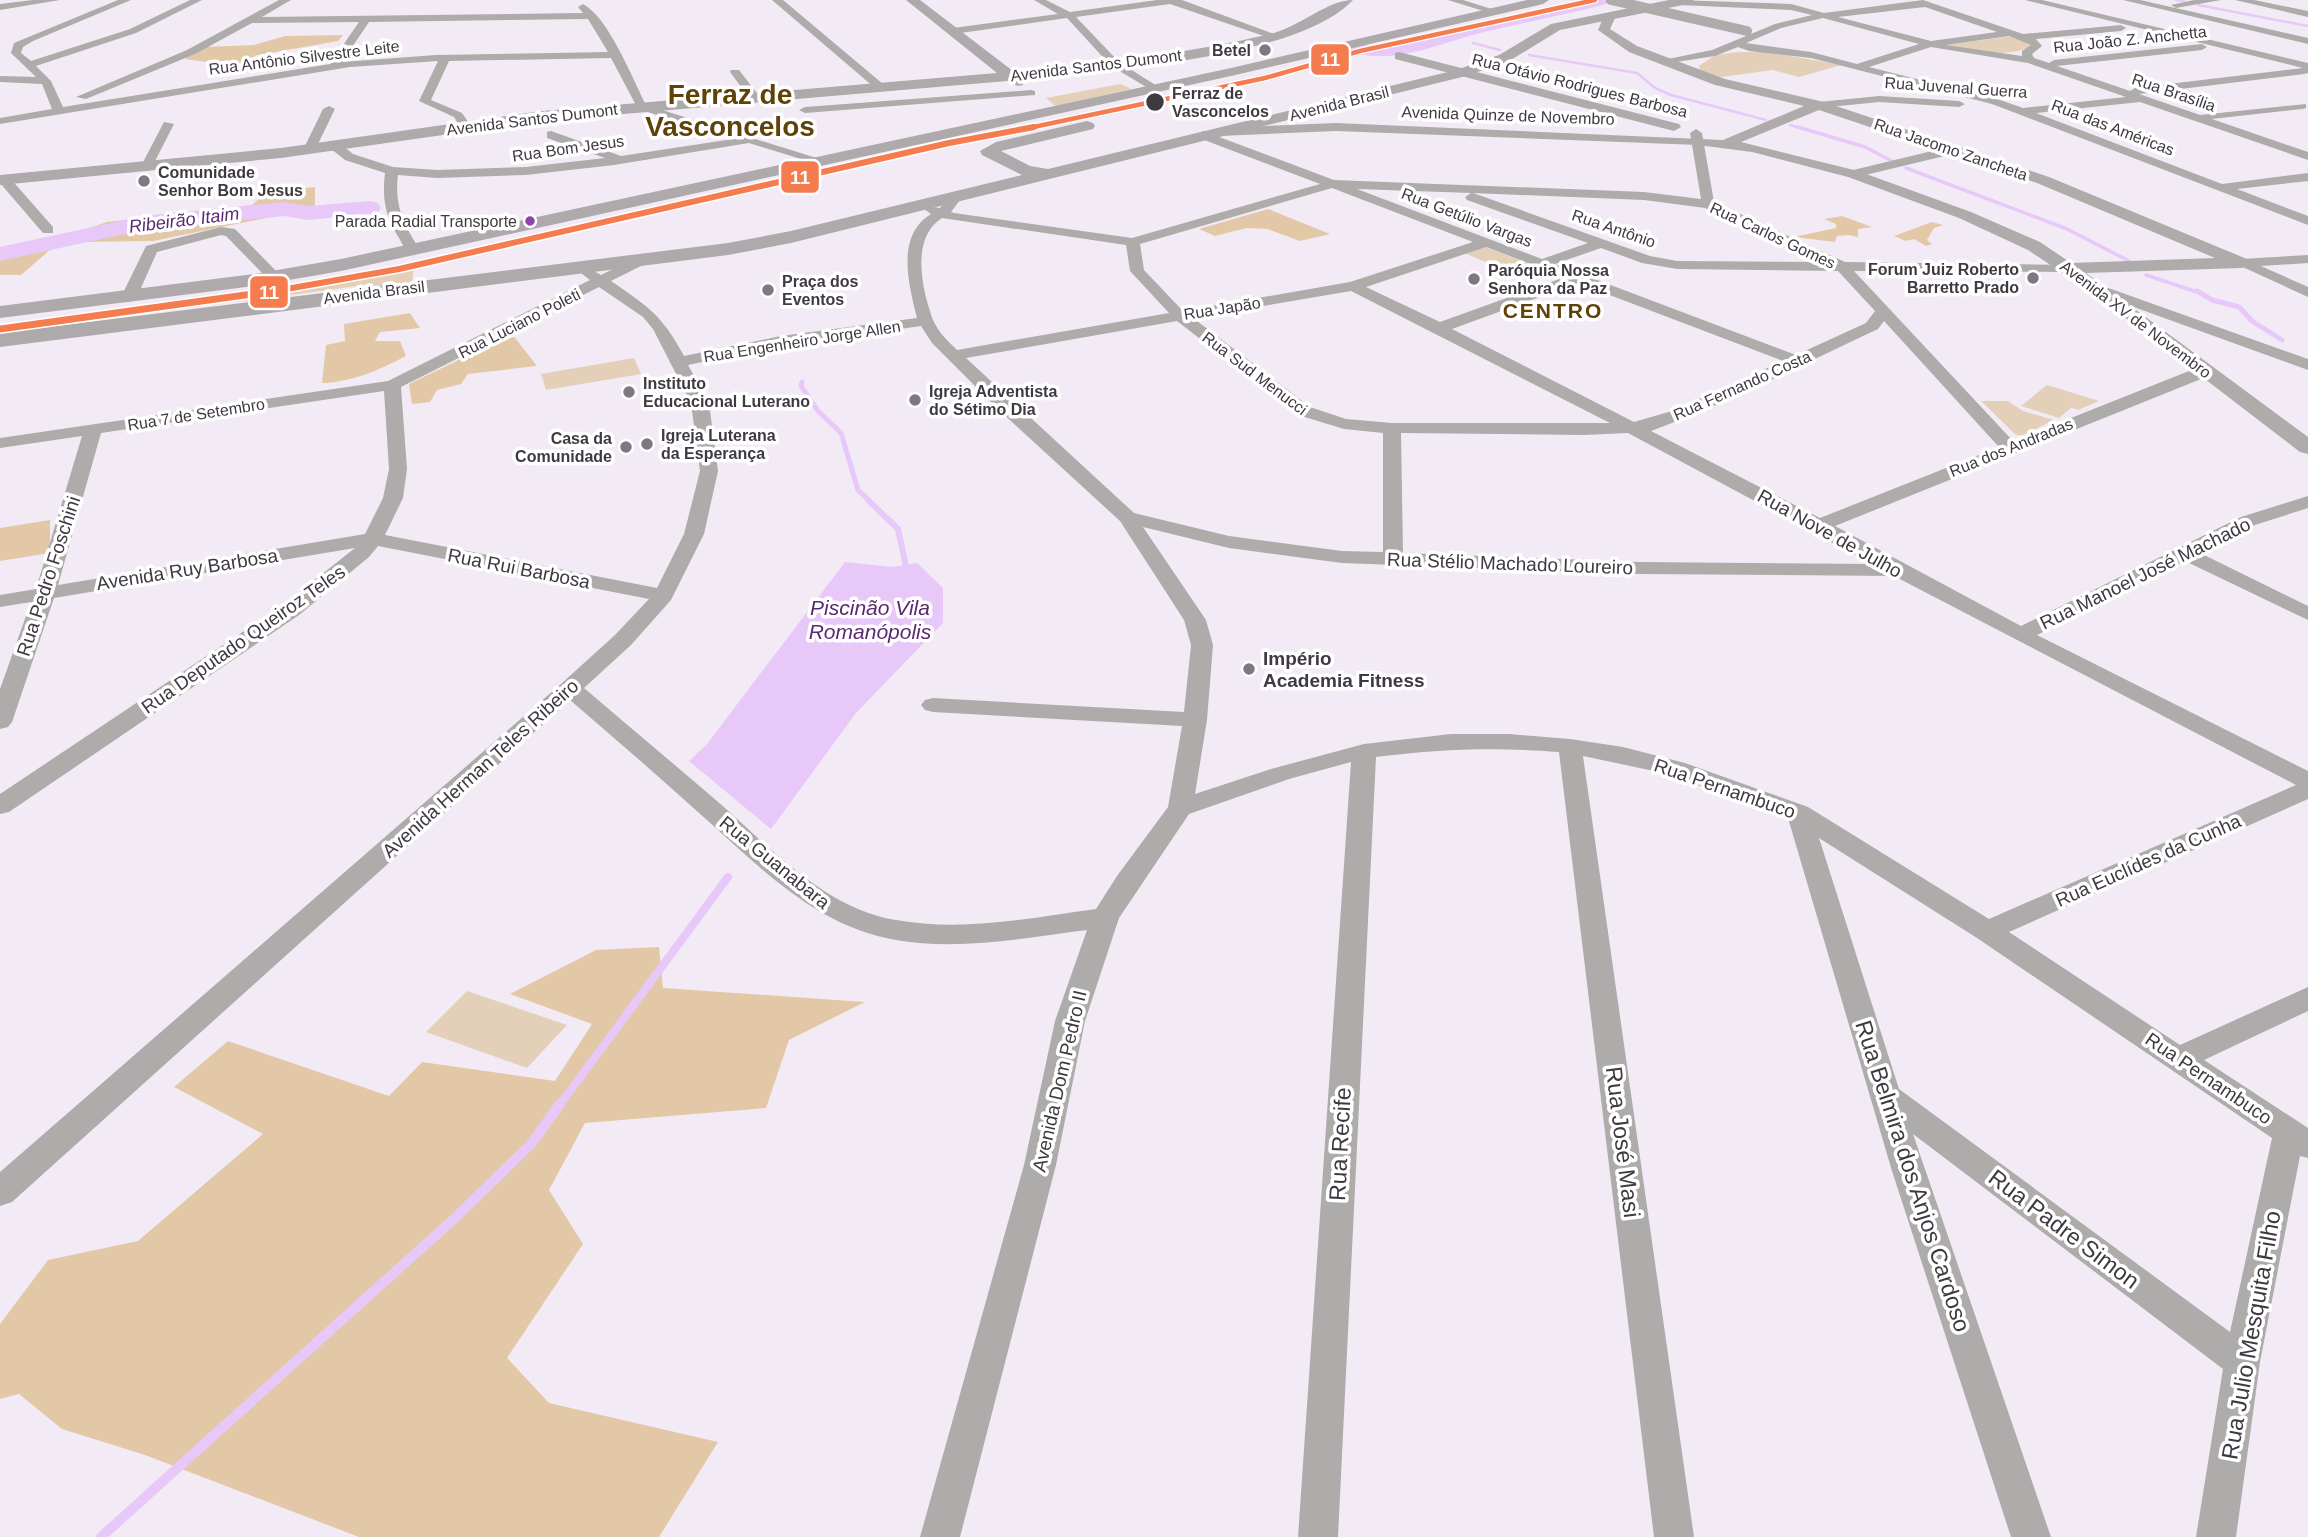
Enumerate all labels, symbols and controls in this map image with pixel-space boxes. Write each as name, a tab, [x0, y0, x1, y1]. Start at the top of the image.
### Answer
street label: Rua João Z. Anchetta	[2053, 23, 2208, 56]
street label: Rua Antônio Silvestre Leite	[208, 37, 401, 78]
place label: Betel	[1212, 42, 1251, 59]
marker: Betel	[1257, 42, 1273, 58]
line badge: 11	[1310, 43, 1350, 76]
street label: Avenida Santos Dumont	[1010, 46, 1183, 84]
text: 11	[1320, 49, 1340, 70]
street label: Rua Otávio Rodrigues Barbosa	[1470, 50, 1689, 121]
street label: Rua Brasília	[2130, 70, 2218, 115]
street label: Rua Juvenal Guerra	[1884, 74, 2028, 101]
district label: Ferraz de Vasconcelos	[645, 79, 815, 142]
street label: Avenida Brasil	[1288, 83, 1391, 124]
place label: Ferraz de Vasconcelos	[1172, 85, 1269, 120]
marker: Ferraz de Vasconcelos	[1144, 91, 1166, 113]
street label: Rua das Américas	[2049, 96, 2176, 159]
street label: Avenida Santos Dumont	[446, 100, 619, 138]
street label: Avenida Quinze de Novembro	[1401, 103, 1615, 128]
street label: Rua Jacomo Zancheta	[1872, 115, 2030, 184]
street label: Rua Bom Jesus	[511, 132, 625, 165]
line badge: 11	[780, 160, 820, 194]
place label: Comunidade Senhor Bom Jesus	[158, 164, 303, 199]
text: 11	[790, 167, 810, 188]
marker: Comunidade Senhor Bom Jesus	[136, 173, 152, 189]
street label: Rua Getúlio Vargas	[1399, 185, 1534, 250]
street label: Rua Carlos Gomes	[1708, 199, 1838, 272]
water label: Ribeirão Itaim	[128, 203, 240, 237]
street label: Rua Antônio	[1570, 206, 1658, 251]
place label: Parada Radial Transporte	[335, 213, 517, 230]
marker: Parada Radial Transporte	[523, 214, 537, 228]
street label: Avenida XV de Novembro	[2057, 257, 2214, 382]
place label: Forum Juiz Roberto Barretto Prado	[1868, 261, 2019, 296]
place label: Paróquia Nossa Senhora da Paz	[1488, 262, 1609, 297]
marker: Forum Juiz Roberto Barretto Prado	[2025, 270, 2041, 286]
marker: Paróquia Nossa Senhora da Paz	[1466, 271, 1482, 287]
place label: Praça dos Eventos	[782, 273, 859, 308]
line badge: 11	[249, 275, 289, 309]
street label: Avenida Brasil	[322, 278, 426, 307]
text: 11	[259, 282, 279, 303]
marker: Praça dos Eventos	[760, 282, 776, 298]
street label: Rua Luciano Poleti	[456, 285, 583, 362]
street label: Rua Japão	[1183, 294, 1262, 323]
district label: CENTRO	[1503, 299, 1603, 322]
street label: Rua Engenheiro Jorge Allen	[702, 318, 902, 365]
street label: Rua Sud Menucci	[1199, 329, 1310, 418]
street label: Rua Fernando Costa	[1671, 347, 1814, 423]
place label: Instituto Educacional Luterano	[643, 375, 810, 410]
place label: Igreja Adventista do Sétimo Dia	[929, 383, 1057, 418]
marker: Instituto Educacional Luterano	[621, 384, 637, 400]
marker: Igreja Adventista do Sétimo Dia	[907, 392, 923, 408]
street label: Rua 7 de Setembro	[126, 395, 266, 434]
street label: Rua dos Andradas	[1947, 415, 2075, 480]
place label: Igreja Luterana da Esperança	[661, 427, 776, 462]
place label: Casa da Comunidade	[515, 430, 612, 465]
marker: Igreja Luterana da Esperança	[639, 436, 655, 452]
marker: Casa da Comunidade	[618, 439, 634, 455]
street label: Rua Nove de Julho	[1754, 485, 1906, 582]
street label: Rua Pedro Foschini	[13, 494, 84, 659]
street label: Rua Manoel José Machado	[2037, 513, 2254, 634]
street label: Rua Rui Barbosa	[446, 544, 592, 593]
street label: Avenida Ruy Barbosa	[95, 545, 280, 594]
street label: Rua Stélio Machado Loureiro	[1387, 549, 1633, 578]
street label: Rua Deputado Queiroz Teles	[137, 561, 349, 718]
water label: Piscinão Vila Romanópolis	[809, 596, 932, 643]
place label: Império Academia Fitness	[1263, 648, 1425, 691]
marker: Império Academia Fitness	[1241, 661, 1257, 677]
street label: Avenida Herman Teles Ribeiro	[378, 675, 582, 862]
street label: Rua Pernambuco	[1652, 754, 1798, 822]
street label: Rua Euclídes da Cunha	[2052, 810, 2245, 911]
street label: Rua Guanabara	[716, 812, 834, 913]
street label: Avenida Dom Pedro II	[1028, 988, 1091, 1174]
street label: Rua Belmira dos Anjos Cardoso	[1850, 1017, 1976, 1335]
street label: Rua Pernambuco	[2142, 1028, 2276, 1128]
street label: Rua José Masi	[1601, 1065, 1645, 1219]
street label: Rua Recife	[1324, 1087, 1356, 1201]
street label: Rua Padre Simon	[1984, 1164, 2144, 1294]
street label: Rua Julio Mesquita Filho	[2216, 1209, 2286, 1461]

